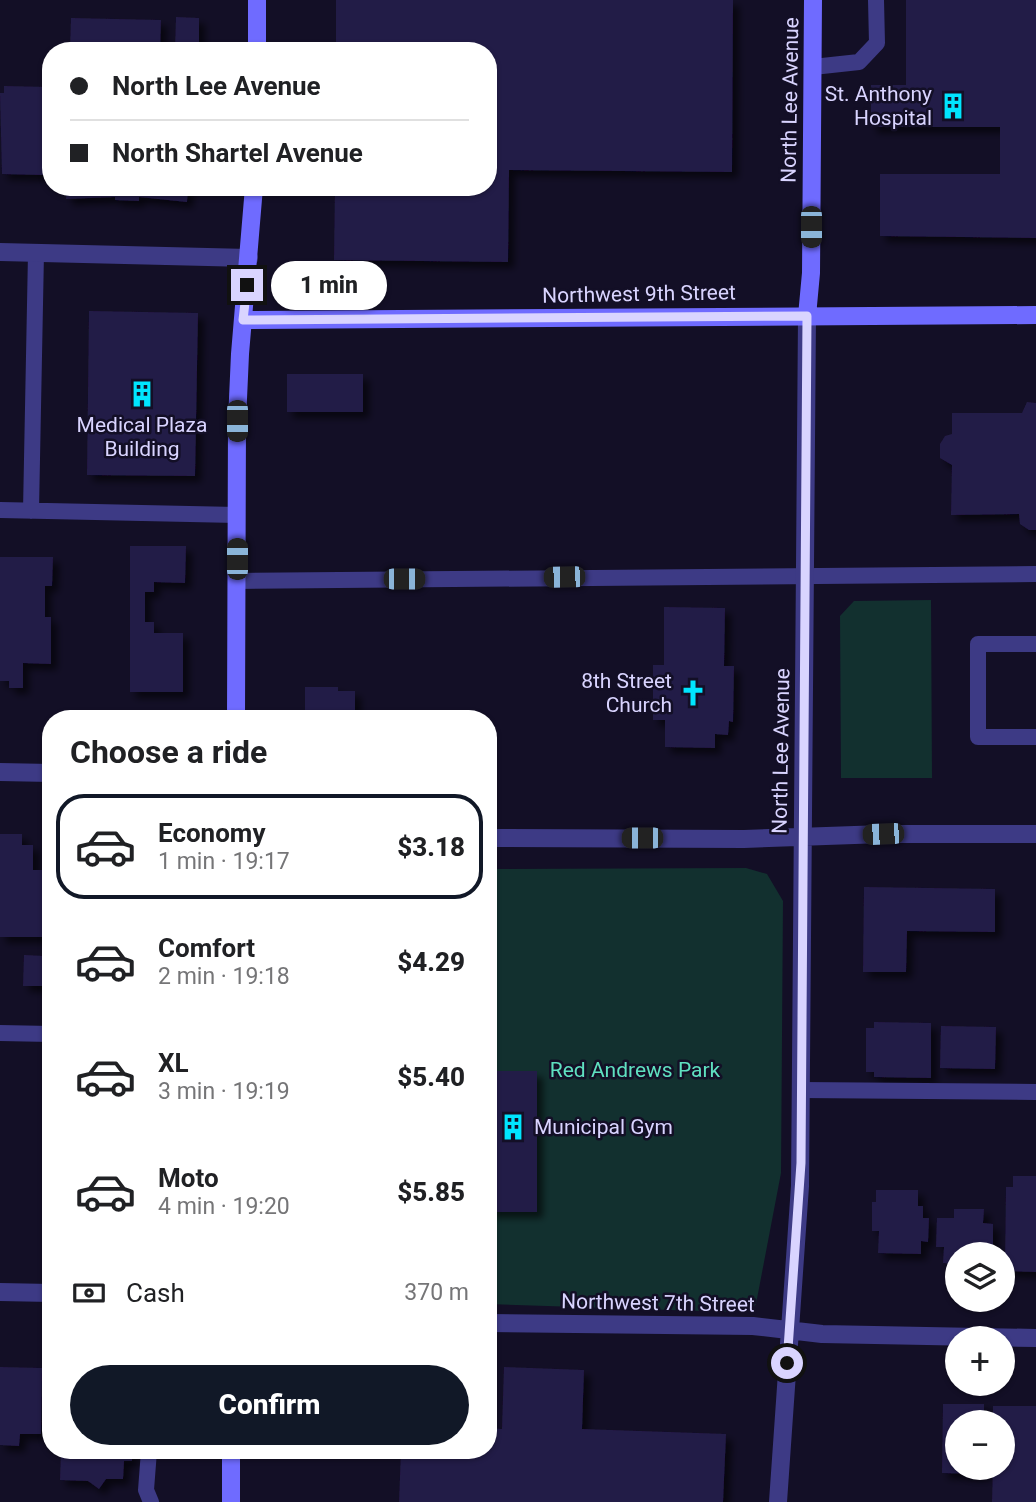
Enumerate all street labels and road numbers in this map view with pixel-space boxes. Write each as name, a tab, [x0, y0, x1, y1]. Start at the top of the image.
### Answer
street label: North Lee Avenue	[777, 17, 803, 183]
street label: Northwest 9th Street	[542, 280, 736, 308]
street label: North Lee Avenue	[768, 668, 794, 834]
street label: Northwest 7th Street	[561, 1289, 755, 1317]

